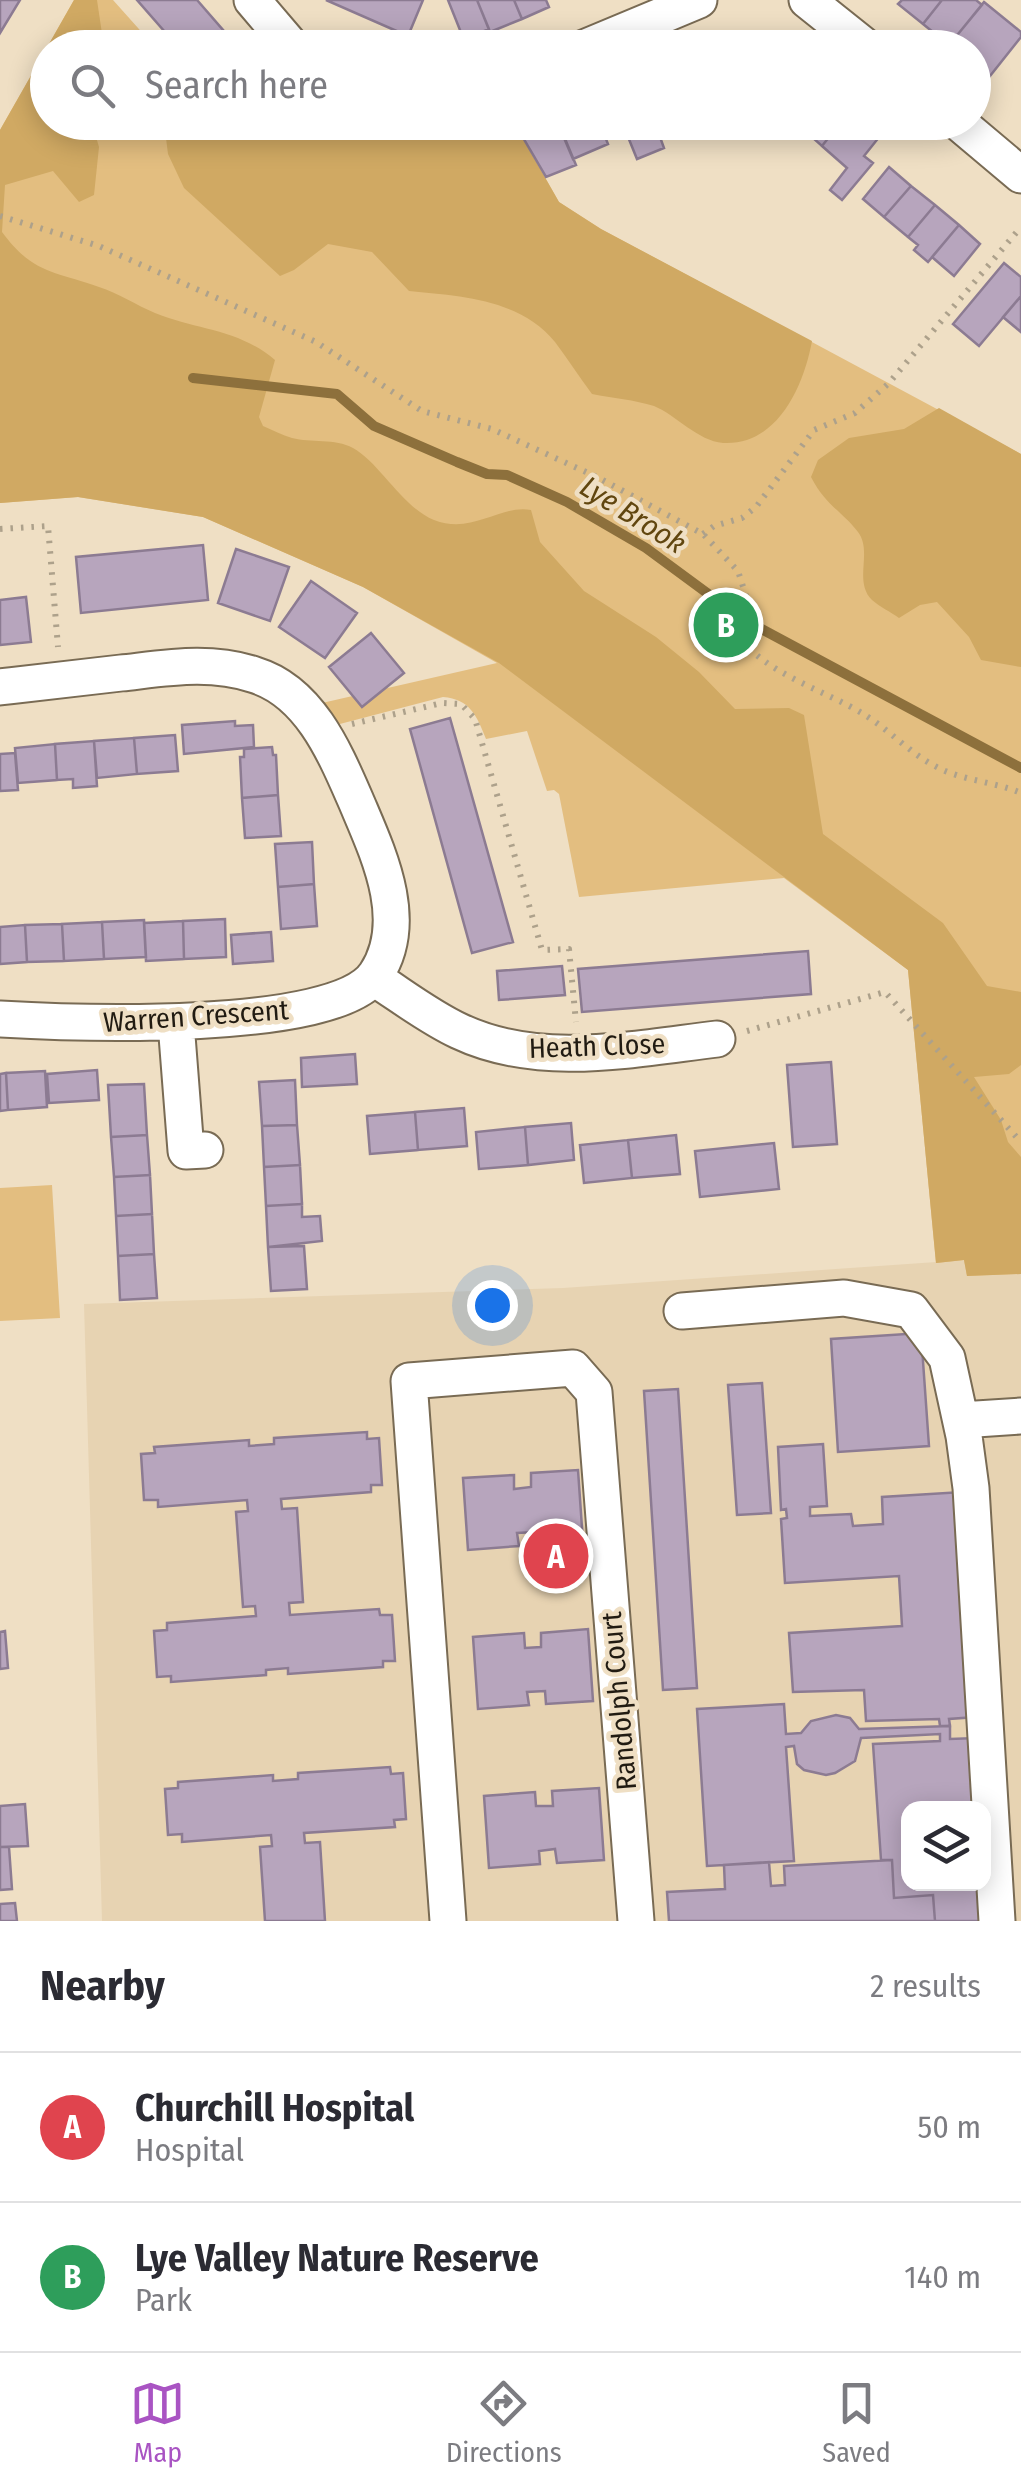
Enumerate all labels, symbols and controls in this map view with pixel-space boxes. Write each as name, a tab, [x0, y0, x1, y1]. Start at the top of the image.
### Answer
search box	[30, 30, 991, 140]
icon: search	[65, 58, 120, 113]
text: Search here	[145, 62, 328, 108]
water label: Lye Brook	[573, 469, 693, 562]
pin: B	[694, 588, 758, 662]
street label: Warren Crescent	[102, 993, 291, 1039]
street label: Heath Close	[528, 1027, 666, 1065]
your location	[467, 1280, 518, 1331]
pin: A	[524, 1518, 588, 1594]
street label: Randolph Court	[595, 1610, 643, 1791]
map controls	[901, 1801, 991, 1891]
button: layers	[901, 1801, 991, 1891]
text: Nearby	[40, 1961, 165, 2011]
text: 2 results	[870, 1967, 981, 2005]
text: Churchill Hospital	[135, 2085, 414, 2131]
text: A	[64, 2108, 81, 2146]
text: 50 m	[918, 2108, 981, 2146]
text: Hospital	[135, 2131, 244, 2169]
text: Lye Valley Nature Reserve	[135, 2235, 539, 2281]
text: B	[64, 2258, 81, 2296]
text: 140 m	[904, 2258, 981, 2296]
text: Park	[135, 2281, 192, 2319]
tab: Map	[130, 2376, 185, 2469]
tab: Directions	[446, 2376, 562, 2469]
tab: Saved	[822, 2376, 891, 2469]

